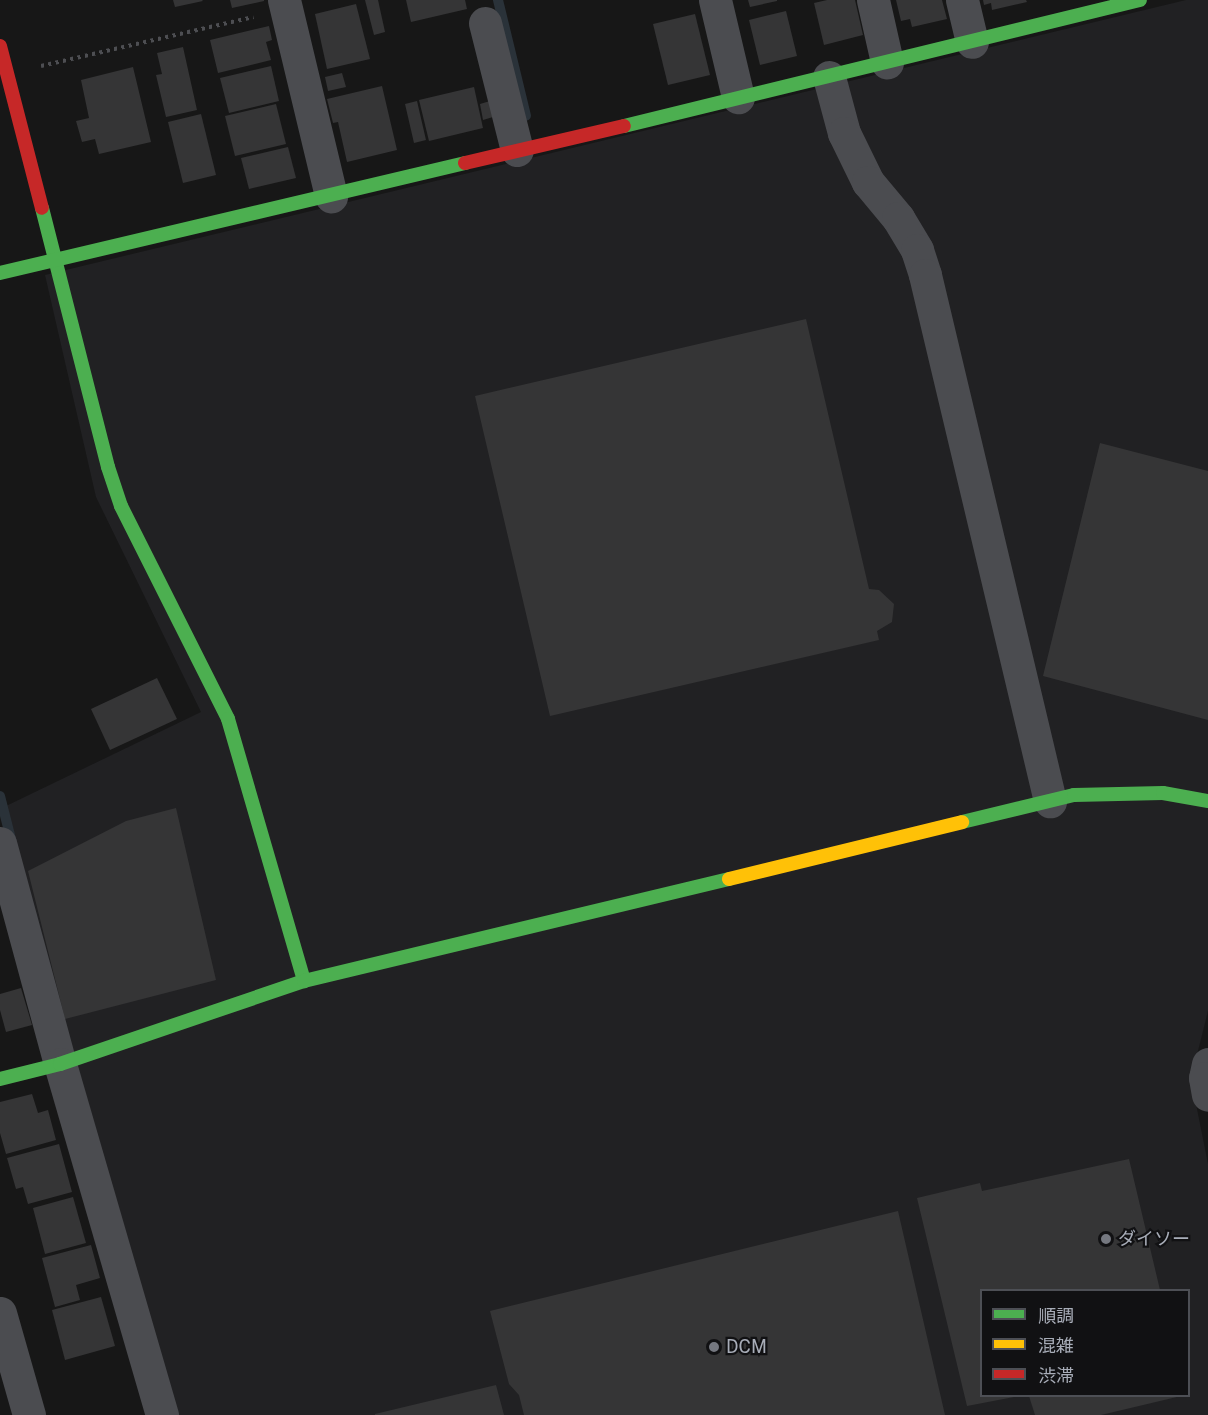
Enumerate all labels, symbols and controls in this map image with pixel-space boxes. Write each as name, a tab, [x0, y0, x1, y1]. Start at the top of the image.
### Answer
place label: ダイソー	[1118, 1228, 1190, 1250]
marker: ダイソー	[1099, 1232, 1113, 1246]
legend	[980, 1289, 1190, 1397]
text: 順調	[1038, 1305, 1074, 1326]
text: 混雑	[1038, 1335, 1074, 1356]
place label: DCM	[726, 1336, 767, 1358]
marker: DCM	[707, 1340, 721, 1354]
text: 渋滞	[1038, 1365, 1074, 1386]

